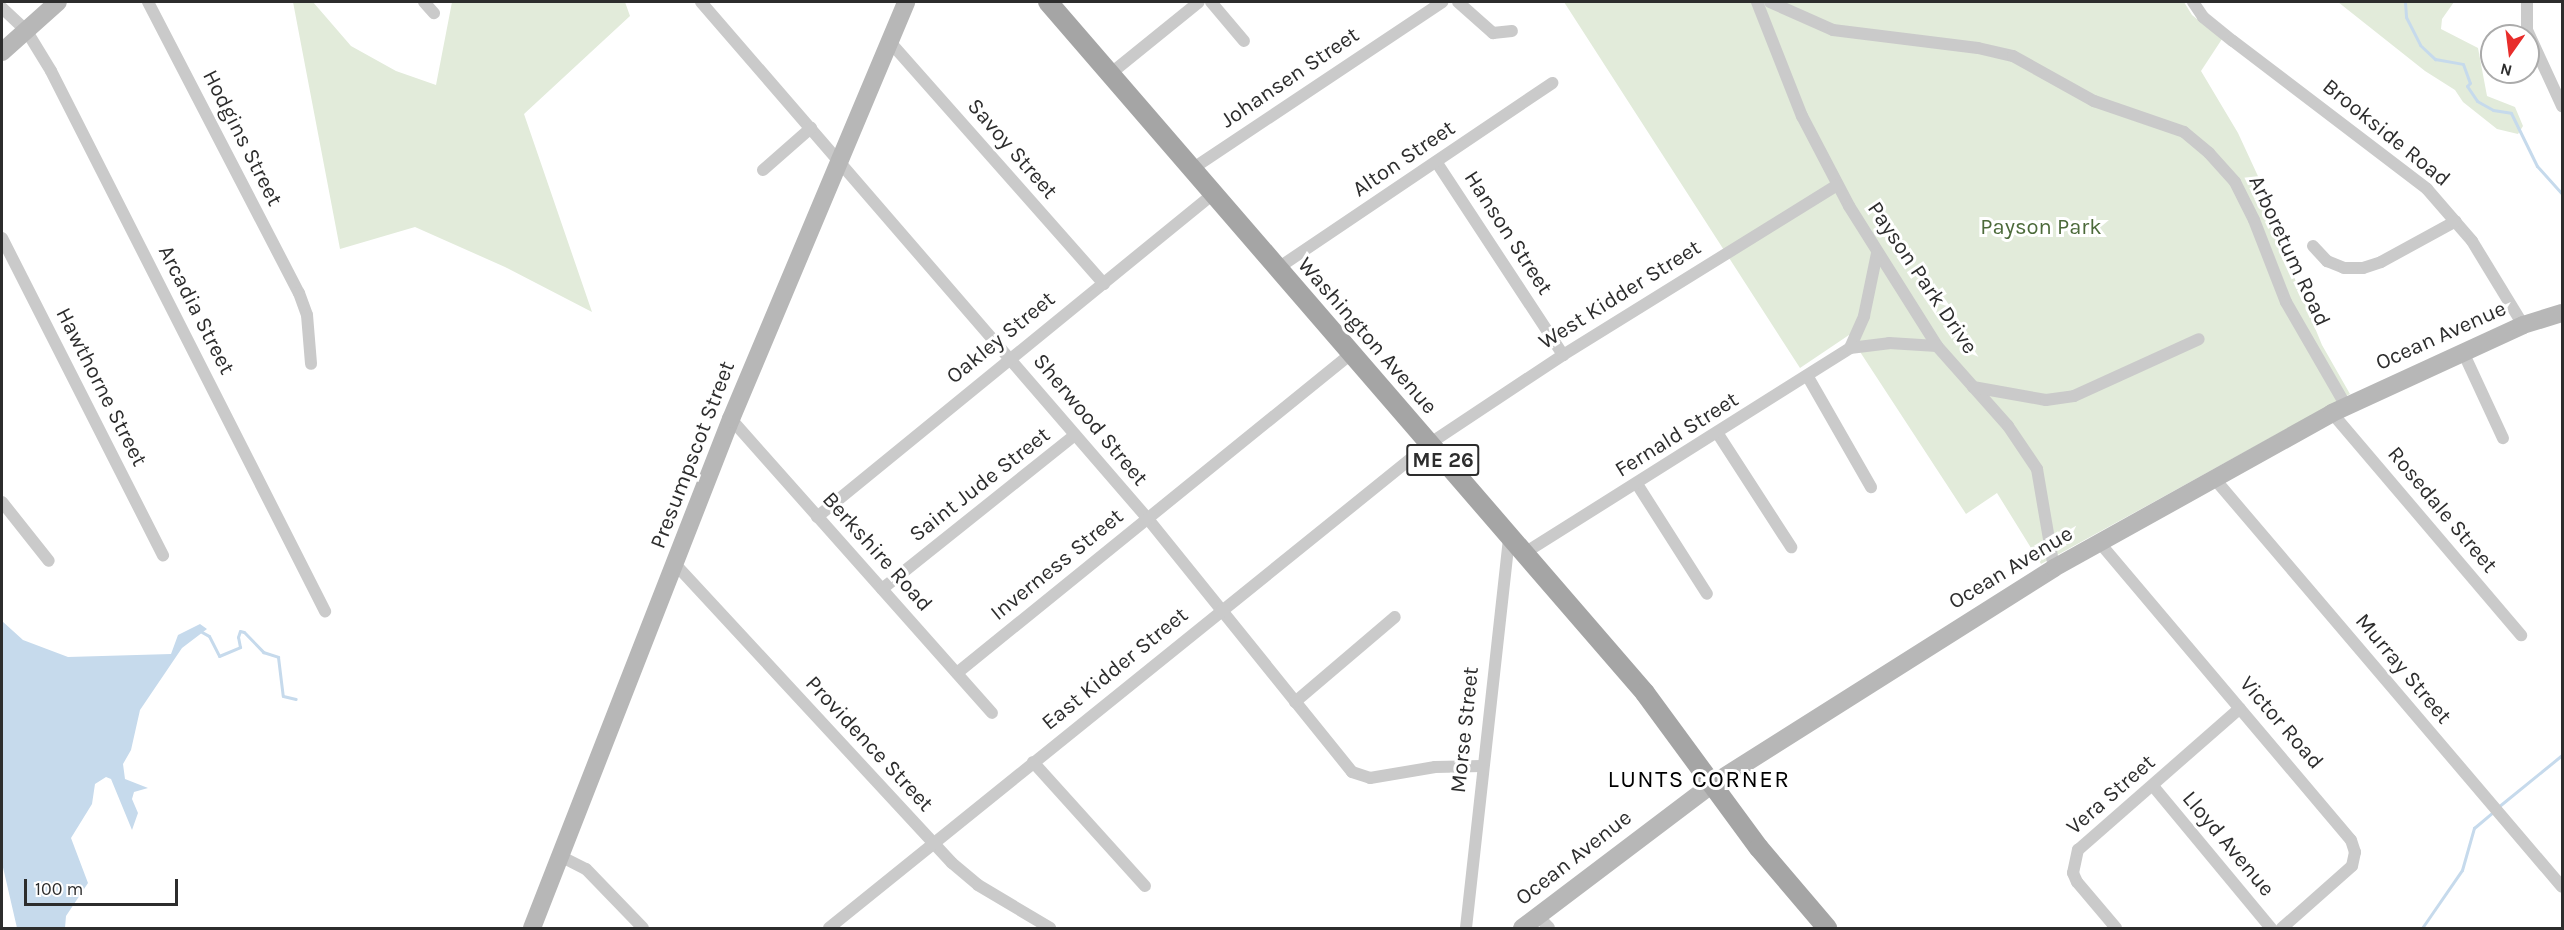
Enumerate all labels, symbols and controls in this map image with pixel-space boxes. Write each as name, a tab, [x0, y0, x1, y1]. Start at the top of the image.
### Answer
street label: Johansen Street	[1216, 22, 1364, 134]
north arrow	[2480, 24, 2540, 84]
text: N	[2498, 59, 2514, 81]
street label: Hodgins Street	[196, 66, 288, 210]
street label: Brookside Road	[2317, 74, 2455, 192]
street label: Savoy Street	[961, 93, 1063, 205]
street label: Alton Street	[1348, 115, 1460, 203]
street label: Hanson Street	[1458, 166, 1558, 300]
street label: Arboretum Road	[2243, 172, 2335, 330]
street label: Payson Park Drive	[1861, 197, 1983, 359]
park label: Payson Park	[1980, 215, 2102, 241]
street label: West Kidder Street	[1534, 234, 1706, 356]
street label: Arcadia Street	[152, 241, 240, 379]
street label: Washington Avenue	[1292, 252, 1442, 420]
street label: Oakley Street	[941, 286, 1061, 390]
street label: Ocean Avenue	[2372, 295, 2510, 377]
street label: Hawthorne Street	[50, 303, 152, 471]
street label: Sherwood Street	[1027, 349, 1153, 491]
street label: Presumpscot Street	[645, 358, 741, 552]
street label: Fernald Street	[1610, 387, 1744, 483]
street label: Saint Jude Street	[905, 422, 1055, 548]
road number: ME 26	[1406, 442, 1480, 478]
street label: Rosedale Street	[2382, 442, 2502, 578]
street label: Berkshire Road	[816, 487, 938, 617]
street label: Inverness Street	[985, 503, 1129, 627]
street label: Ocean Avenue	[1944, 521, 2078, 615]
street label: East Kidder Street	[1037, 602, 1193, 736]
street label: Murray Street	[2349, 608, 2457, 730]
street label: Morse Street	[1445, 665, 1485, 795]
street label: Providence Street	[799, 671, 939, 817]
street label: Victor Road	[2234, 671, 2328, 775]
street label: Vera Street	[2061, 749, 2161, 841]
district label: LUNTS CORNER	[1607, 766, 1791, 794]
street label: Lloyd Avenue	[2176, 786, 2280, 902]
street label: Ocean Avenue	[1511, 805, 1637, 911]
scale bar	[27, 867, 182, 905]
text: 100 m	[35, 878, 83, 900]

